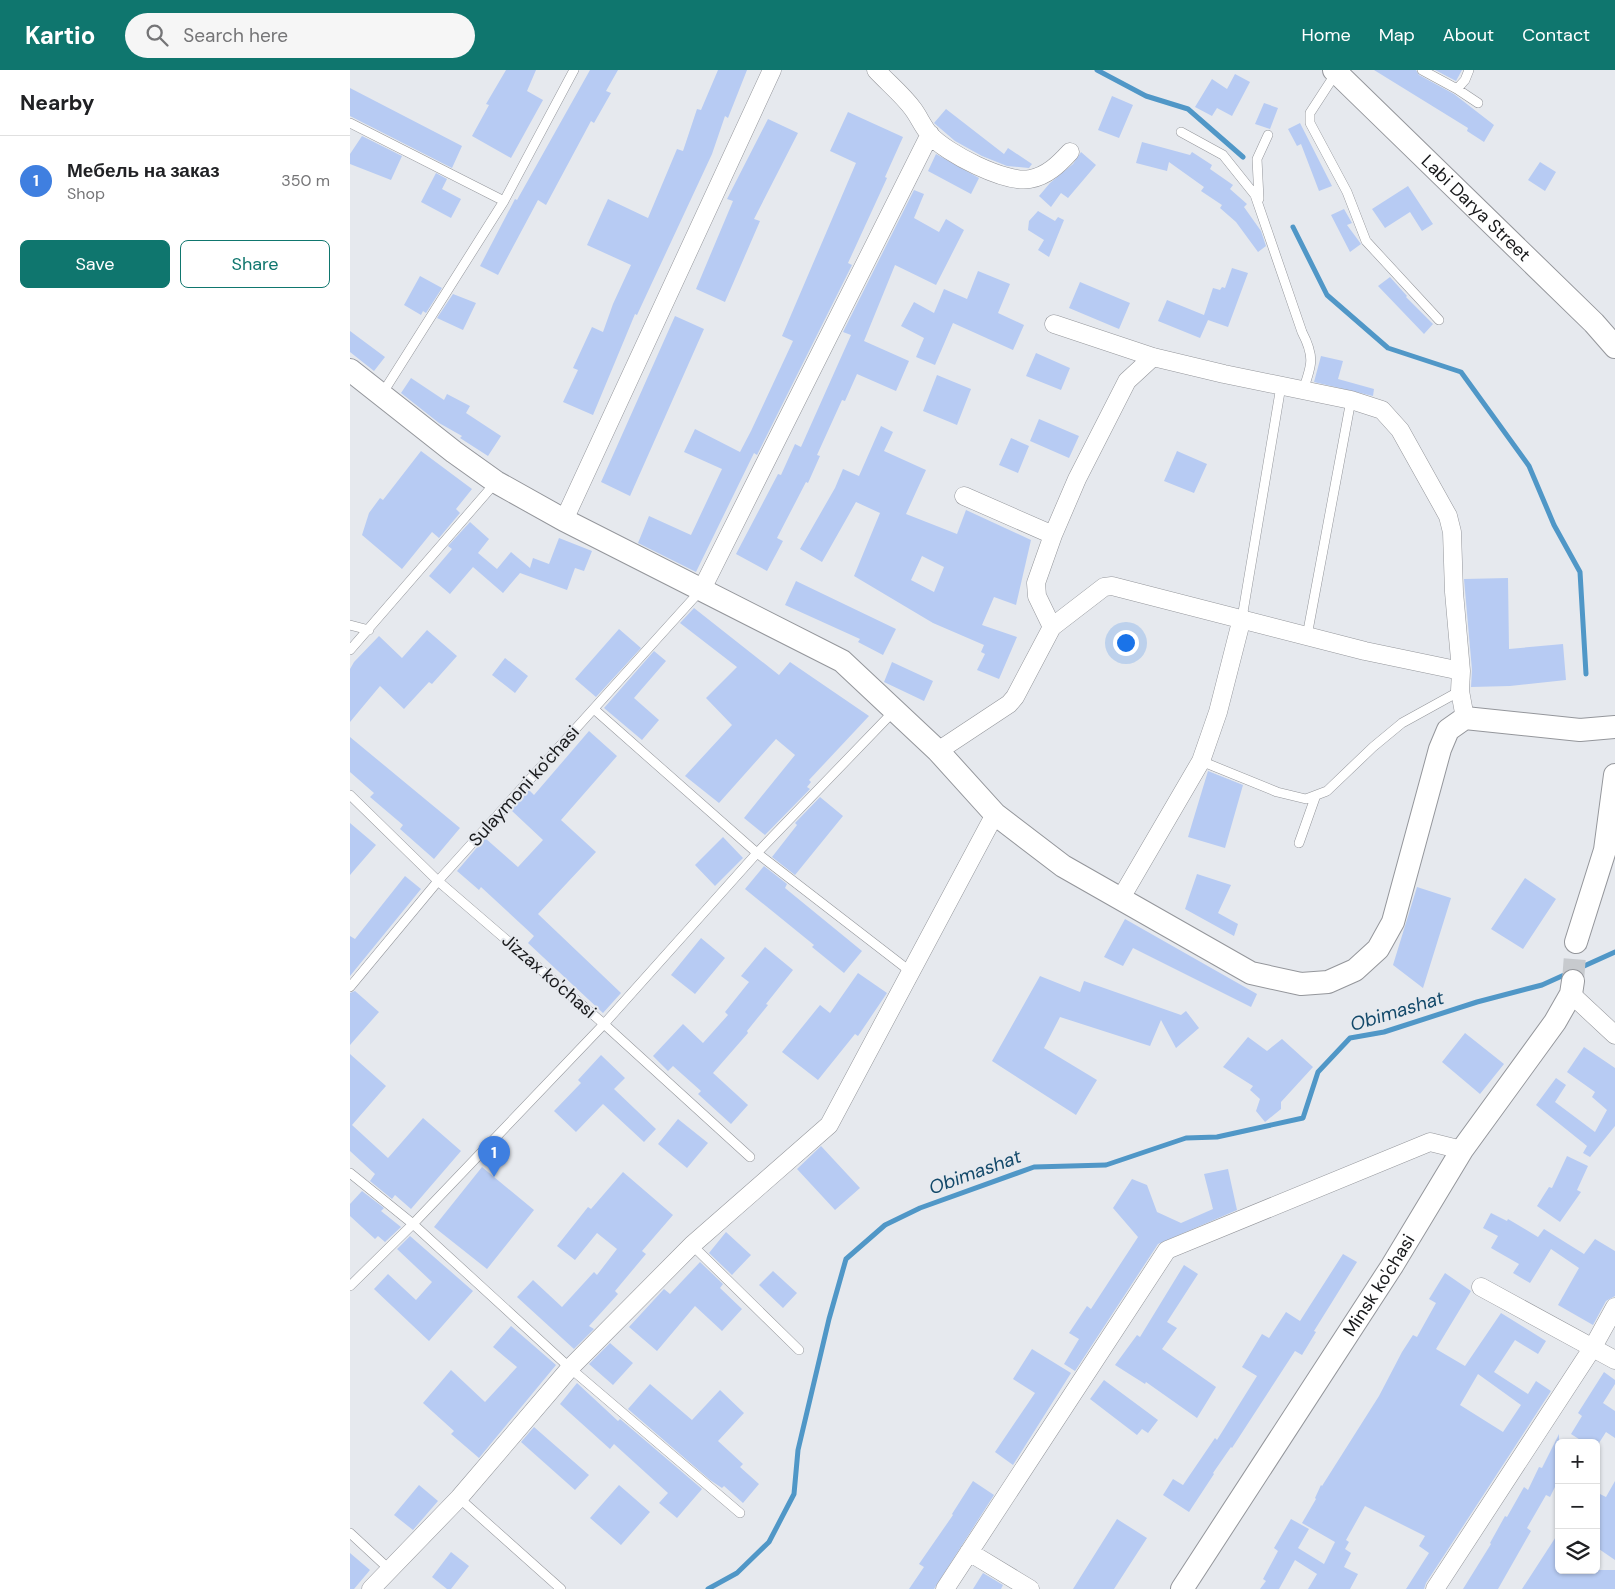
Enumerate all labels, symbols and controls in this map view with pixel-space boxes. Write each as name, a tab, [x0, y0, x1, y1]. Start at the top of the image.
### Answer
search box	[125, 13, 475, 58]
text: Kartio	[25, 20, 95, 51]
icon: search	[143, 21, 171, 49]
text: Search here	[183, 23, 288, 48]
text: Home	[1301, 23, 1351, 47]
text: Map	[1379, 23, 1415, 47]
text: About	[1443, 23, 1494, 47]
text: Contact	[1522, 23, 1590, 47]
text: Nearby	[20, 89, 94, 117]
street label: Labi Darya Street	[1416, 149, 1536, 267]
text: Мебель на заказ	[67, 158, 220, 183]
text: 1	[33, 170, 39, 191]
text: 350 m	[281, 170, 330, 191]
text: Shop	[67, 183, 105, 204]
button: Save	[20, 240, 170, 288]
button: Share	[180, 240, 330, 288]
your location	[1113, 630, 1139, 656]
street label: Sulaymoni ko'chasi	[463, 721, 585, 851]
street label: Jizzax ko'chasi	[497, 928, 601, 1024]
water label: Obimashat	[1347, 985, 1448, 1037]
pin: 1	[478, 1136, 510, 1177]
water label: Obimashat	[925, 1143, 1025, 1200]
street label: Minsk ko'chasi	[1337, 1230, 1420, 1341]
map controls	[1555, 1439, 1600, 1574]
button: +	[1555, 1439, 1600, 1484]
button: −	[1555, 1484, 1600, 1529]
button: layers	[1555, 1529, 1600, 1574]

